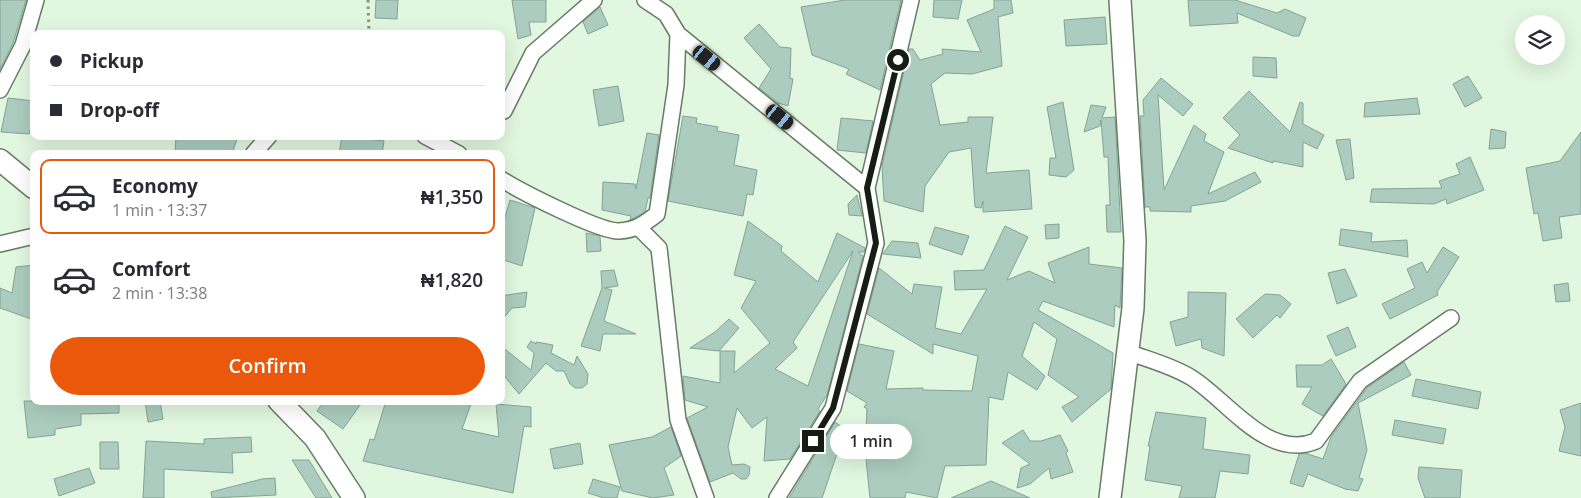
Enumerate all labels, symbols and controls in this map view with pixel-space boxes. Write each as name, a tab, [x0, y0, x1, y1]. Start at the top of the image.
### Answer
map controls	[1515, 15, 1565, 65]
button: layers	[1515, 15, 1565, 65]
car	[690, 43, 723, 73]
text: Pickup	[80, 48, 144, 74]
route start	[887, 49, 909, 71]
text: Drop-off	[80, 97, 159, 123]
car	[763, 102, 796, 132]
text: Economy	[112, 173, 198, 199]
icon: car	[52, 174, 97, 219]
text: ₦1,350	[421, 184, 483, 210]
text: 1 min · 13:37	[112, 199, 207, 221]
text: Comfort	[112, 256, 191, 282]
icon: car	[52, 257, 97, 302]
text: ₦1,820	[421, 267, 483, 293]
text: 2 min · 13:38	[112, 282, 207, 304]
button: Confirm	[50, 337, 485, 395]
callout: 1 min	[830, 424, 913, 458]
route end	[802, 430, 824, 452]
text: 1 min	[849, 430, 893, 452]

